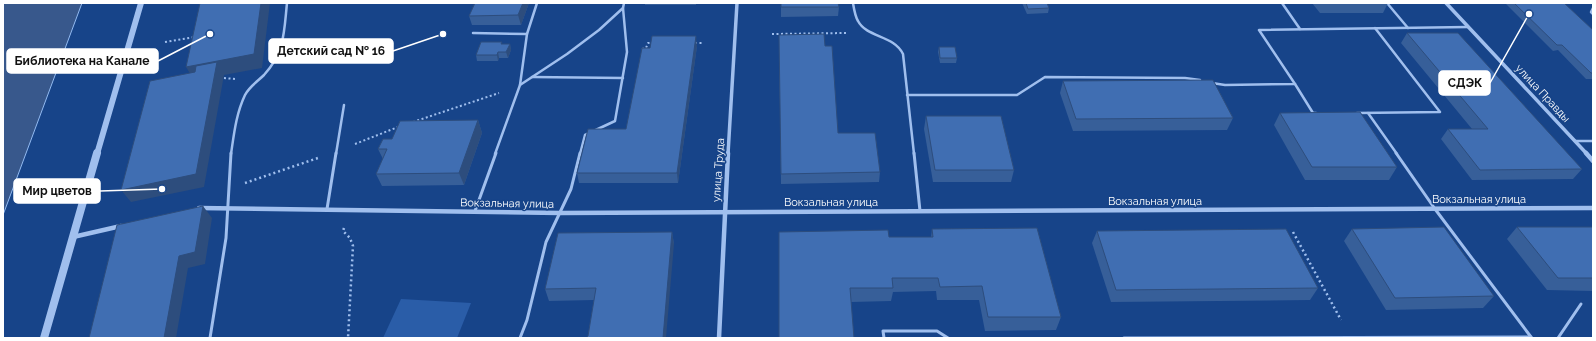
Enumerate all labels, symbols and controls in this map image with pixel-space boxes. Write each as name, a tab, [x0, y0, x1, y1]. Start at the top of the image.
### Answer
callout: Детский сад № 16	[269, 39, 393, 63]
text: Детский сад № 16	[277, 44, 385, 58]
callout: Библиотека на Канале	[7, 49, 158, 73]
text: Библиотека на Канале	[15, 54, 149, 68]
street label: улица Правды	[1513, 62, 1573, 125]
callout: СДЭК	[1439, 71, 1490, 95]
text: СДЭК	[1448, 76, 1483, 90]
street label: улица Труда	[710, 138, 727, 203]
callout: Мир цветов	[14, 179, 100, 203]
text: Мир цветов	[22, 184, 92, 198]
street label: Вокзальная улица	[1432, 193, 1526, 206]
street label: Вокзальная улица	[1108, 195, 1202, 208]
street label: Вокзальная улица	[460, 196, 554, 211]
street label: Вокзальная улица	[784, 196, 878, 209]

